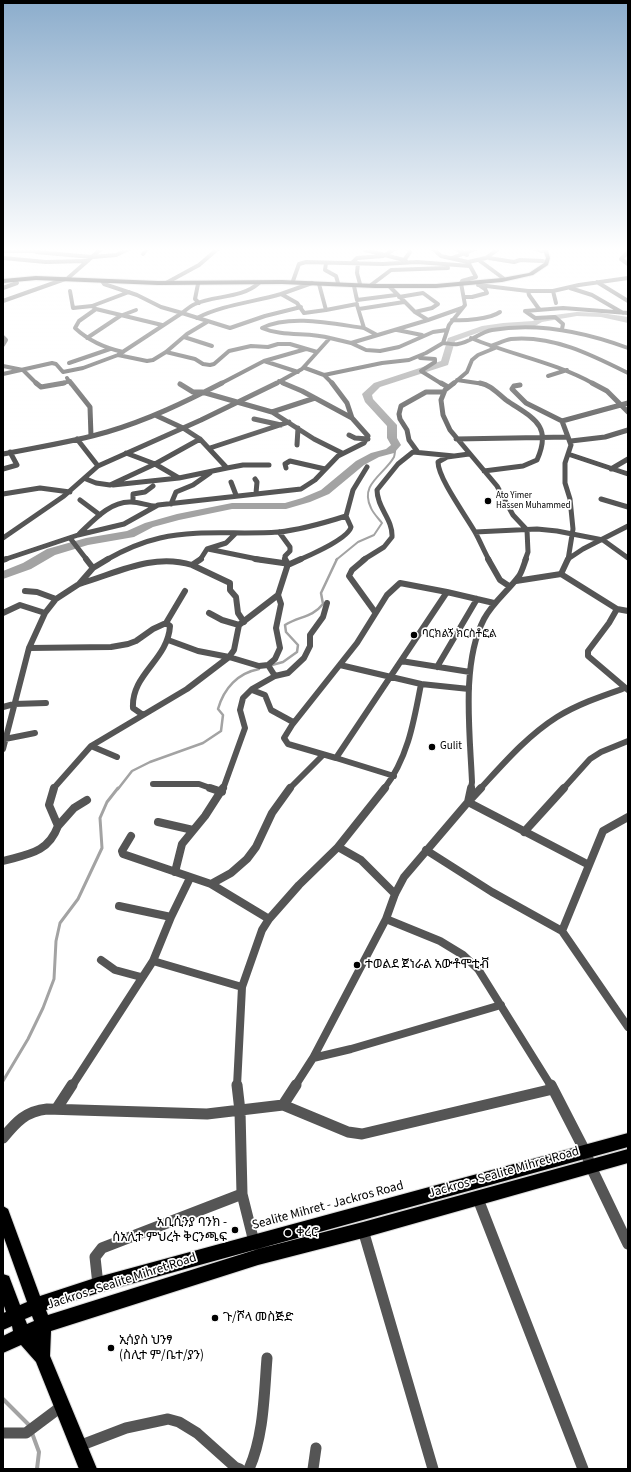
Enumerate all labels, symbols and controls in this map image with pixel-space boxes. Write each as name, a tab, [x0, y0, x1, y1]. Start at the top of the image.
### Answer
place label: Ato Yimer Hassen Muhammed	[496, 491, 570, 512]
marker: Ato Yimer Hassen Muhammed	[483, 496, 493, 506]
place label: ባርክልኝ ክርስቶፎል	[422, 628, 497, 642]
marker: ባርክልኝ ክርስቶፎል	[409, 630, 419, 640]
place label: Gulit	[440, 740, 462, 754]
marker: Gulit	[427, 742, 437, 752]
place label: ተወልደ ጀነራል አውቶሞቲቭ	[365, 957, 489, 973]
marker: ተወልደ ጀነራል አውቶሞቲቭ	[352, 960, 362, 970]
street label: Jackros - Sealite Mihret Road	[427, 1144, 581, 1202]
street label: Sealite Mihret - Jackros Road	[251, 1178, 405, 1234]
place label: አቢሲንያ ባንክ - ሰአሊተ ምህረት ቅርንጫፍ	[112, 1215, 227, 1246]
marker: አቢሲንያ ባንክ - ሰአሊተ ምህረት ቅርንጫፍ	[230, 1225, 240, 1235]
place label: ቀረሮ	[296, 1225, 319, 1241]
marker: ቀረሮ	[283, 1228, 293, 1238]
street label: Jackros - Sealite Mihret Road	[45, 1250, 199, 1314]
place label: ጉ/ሾላ መስጅድ	[223, 1310, 293, 1326]
marker: ጉ/ሾላ መስጅድ	[210, 1313, 220, 1323]
place label: ኢሳያስ ህንፃ (ስሊተ ም/ቤተ/ያን)	[119, 1333, 204, 1364]
marker: ኢሳያስ ህንፃ (ስሊተ ም/ቤተ/ያን)	[106, 1343, 116, 1353]

